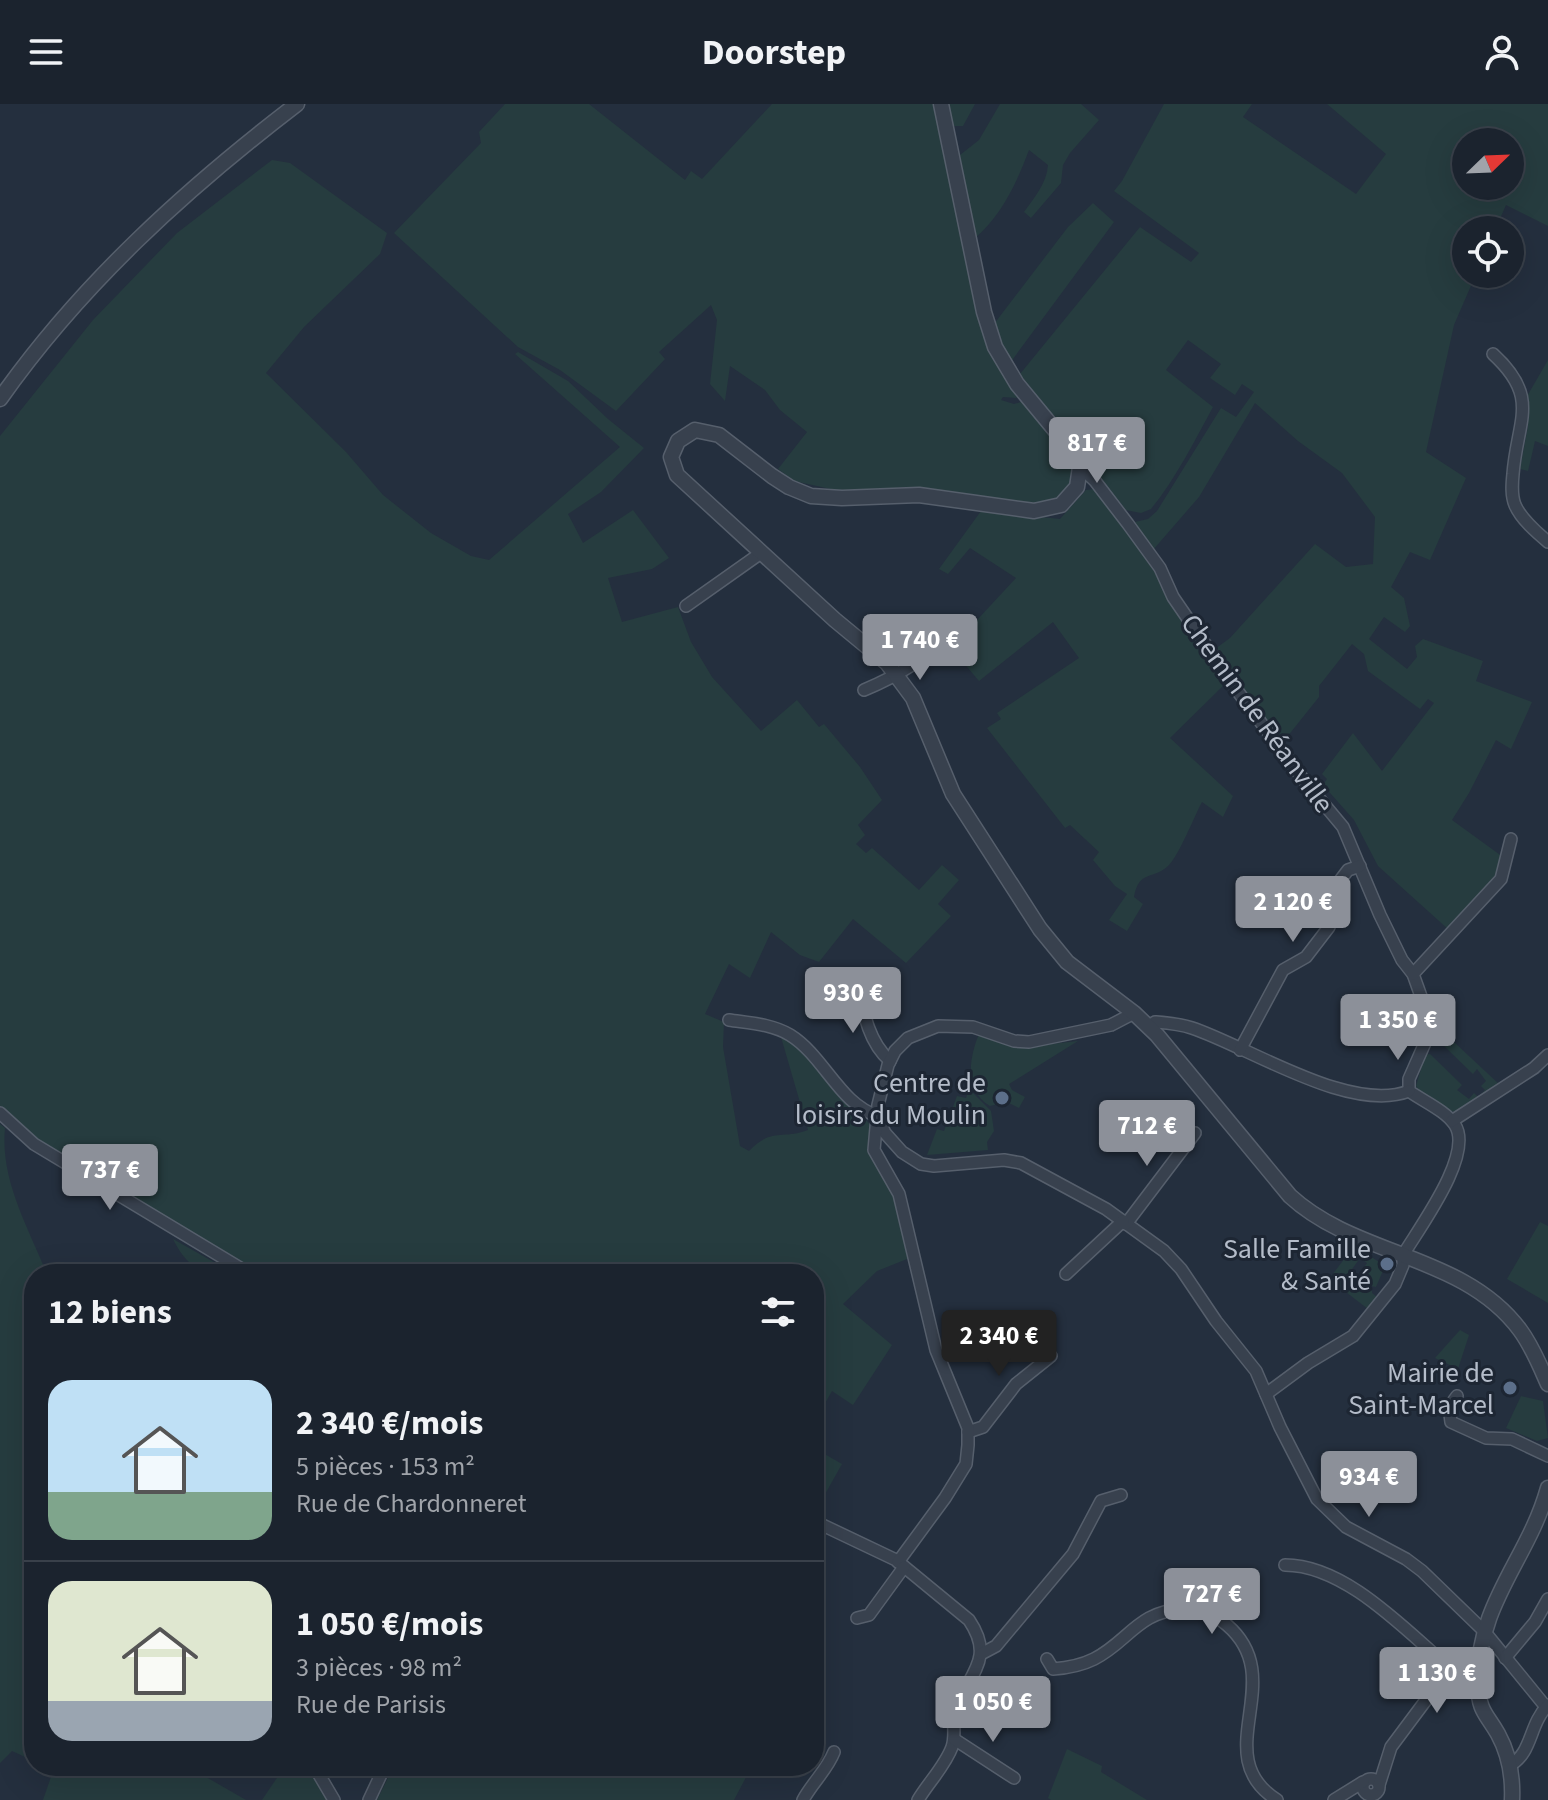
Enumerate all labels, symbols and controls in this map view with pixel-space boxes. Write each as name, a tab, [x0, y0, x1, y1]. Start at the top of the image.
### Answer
text: Doorstep	[702, 27, 846, 78]
icon: menu	[24, 30, 68, 74]
icon: person	[1480, 30, 1524, 74]
north arrow	[1452, 128, 1524, 200]
map controls	[1452, 128, 1524, 288]
button: locate	[1452, 216, 1524, 288]
pin: 817 €	[1041, 417, 1153, 485]
text: 817 €	[1067, 424, 1127, 461]
street label: Chemin de Réanville	[1171, 606, 1343, 822]
pin: 1 740 €	[846, 614, 994, 682]
text: 1 740 €	[880, 621, 960, 658]
pin: 2 120 €	[1219, 876, 1367, 944]
text: 2 120 €	[1253, 883, 1333, 920]
pin: 930 €	[797, 967, 909, 1035]
text: 930 €	[823, 974, 883, 1011]
pin: 1 350 €	[1324, 994, 1472, 1062]
text: 1 350 €	[1358, 1001, 1438, 1038]
place label: Centre de loisirs du Moulin	[795, 1063, 986, 1135]
marker: Centre de loisirs du Moulin	[993, 1089, 1011, 1107]
pin: 712 €	[1091, 1100, 1203, 1168]
text: 712 €	[1117, 1107, 1177, 1144]
pin: 737 €	[54, 1144, 166, 1212]
text: 737 €	[80, 1151, 140, 1188]
place label: Salle Famille & Santé	[1223, 1229, 1371, 1301]
marker: Salle Famille & Santé	[1378, 1255, 1396, 1273]
text: 12 biens	[48, 1288, 172, 1337]
icon: filters	[756, 1290, 800, 1334]
pin: 2 340 €	[925, 1310, 1073, 1378]
text: 2 340 €	[959, 1317, 1039, 1354]
place label: Mairie de Saint-Marcel	[1348, 1353, 1494, 1425]
marker: Mairie de Saint-Marcel	[1501, 1379, 1519, 1397]
text: 2 340 €/mois	[296, 1399, 483, 1448]
icon: home	[112, 1412, 208, 1508]
text: 5 pièces · 153 m²	[296, 1448, 475, 1485]
pin: 934 €	[1313, 1451, 1425, 1519]
text: 934 €	[1339, 1458, 1399, 1495]
text: Rue de Chardonneret	[296, 1485, 526, 1522]
pin: 727 €	[1156, 1568, 1268, 1636]
text: 727 €	[1182, 1575, 1242, 1612]
text: 1 050 €/mois	[296, 1600, 483, 1649]
icon: home	[112, 1613, 208, 1709]
pin: 1 130 €	[1363, 1647, 1511, 1715]
text: 3 pièces · 98 m²	[296, 1649, 462, 1686]
text: 1 130 €	[1397, 1654, 1477, 1691]
pin: 1 050 €	[919, 1676, 1067, 1744]
text: 1 050 €	[953, 1683, 1033, 1720]
text: Rue de Parisis	[296, 1686, 446, 1723]

